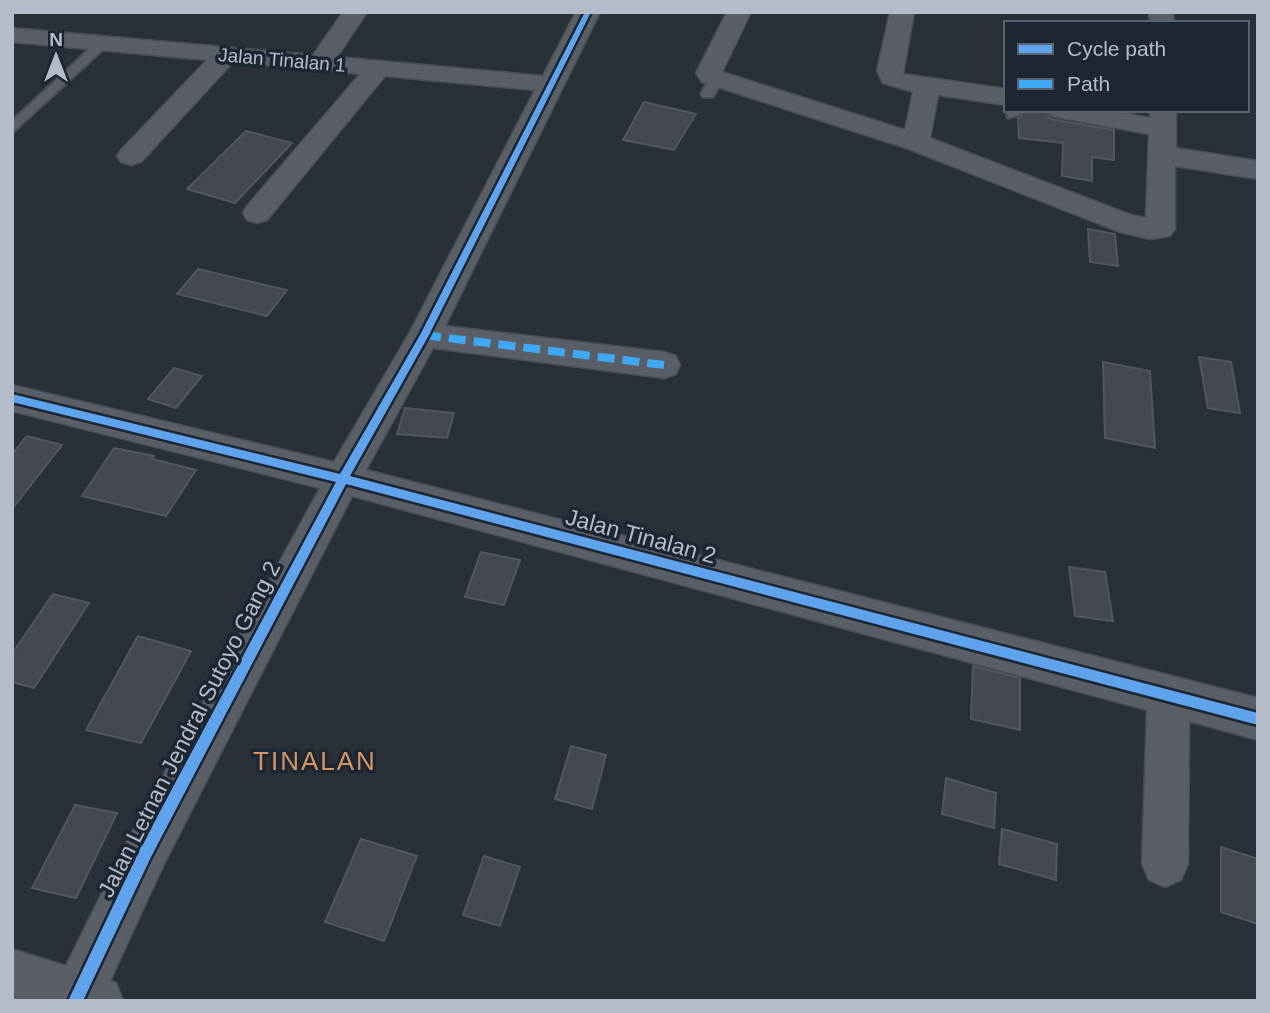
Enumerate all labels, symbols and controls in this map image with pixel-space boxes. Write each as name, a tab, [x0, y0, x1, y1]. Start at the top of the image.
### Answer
north arrow	[21, 21, 91, 91]
legend	[1004, 21, 1249, 112]
text: N	[49, 29, 63, 50]
text: Cycle path	[1067, 37, 1166, 60]
street label: Jalan Tinalan 1	[217, 44, 347, 76]
text: Path	[1067, 72, 1110, 95]
street label: Jalan Tinalan 2	[563, 503, 719, 569]
street label: Jalan Letnan Jendral Sutoyo Gang 2	[93, 557, 285, 901]
district label: TINALAN	[253, 746, 377, 776]

